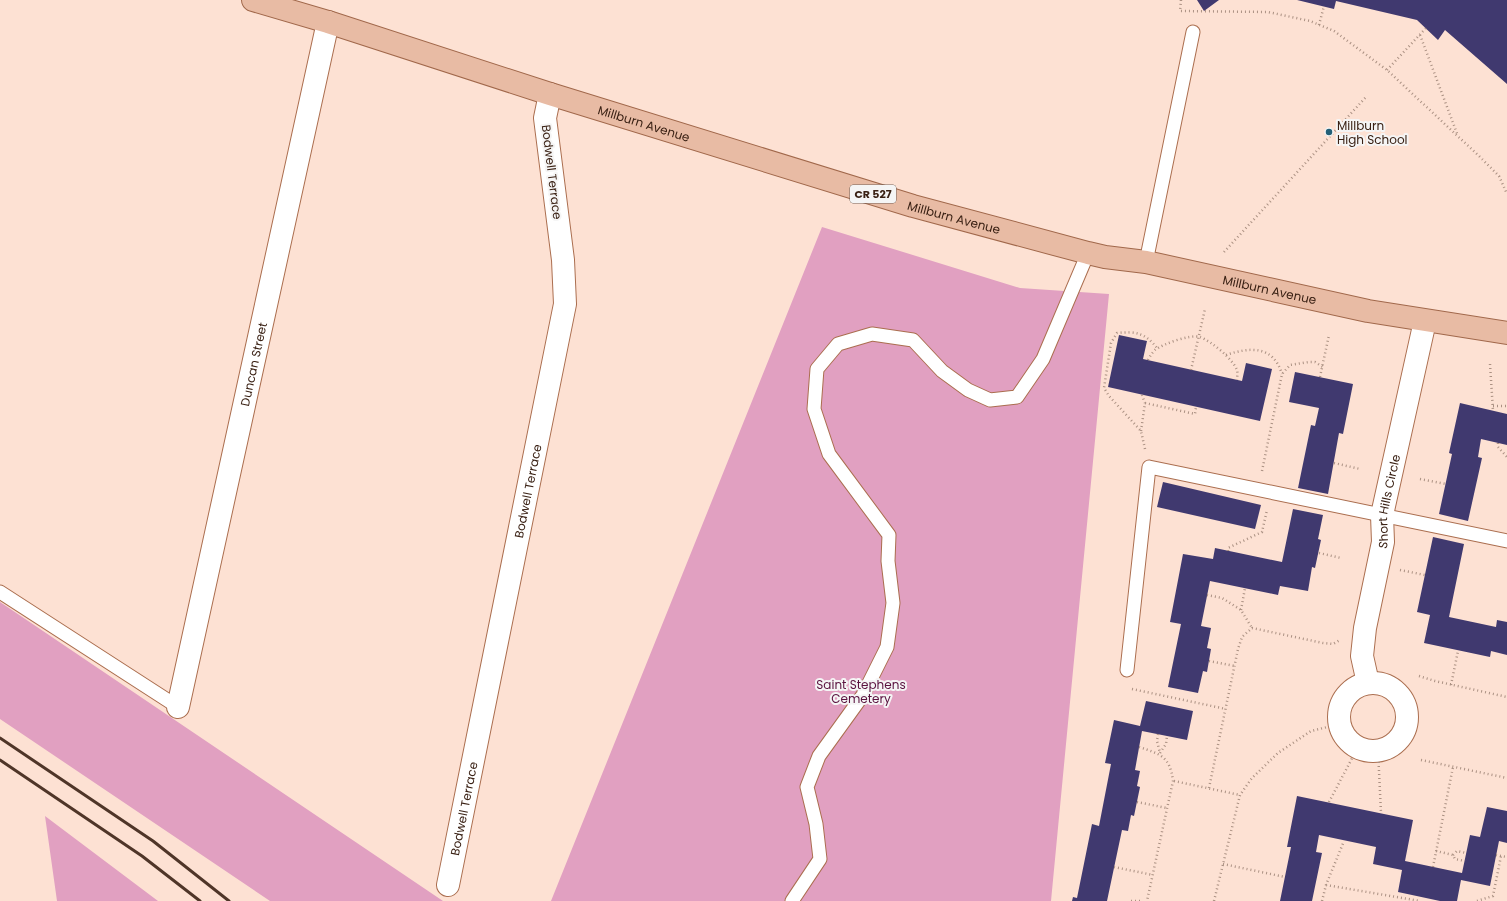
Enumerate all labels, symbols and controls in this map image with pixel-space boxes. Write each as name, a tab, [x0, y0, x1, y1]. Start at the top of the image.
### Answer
street label: Millburn Avenue	[596, 101, 692, 145]
place label: Millburn High School	[1337, 117, 1408, 148]
street label: Bodwell Terrace	[538, 124, 566, 220]
marker: Millburn High School	[1324, 127, 1334, 137]
road number: CR 527	[850, 185, 896, 203]
street label: Millburn Avenue	[906, 196, 1002, 238]
street label: Millburn Avenue	[1221, 271, 1318, 308]
street label: Duncan Street	[236, 321, 271, 408]
street label: Bodwell Terrace	[510, 442, 545, 539]
street label: Short Hills Circle	[1373, 453, 1404, 550]
park label: Saint Stephens Cemetery	[816, 676, 906, 707]
street label: Bodwell Terrace	[446, 760, 481, 857]

